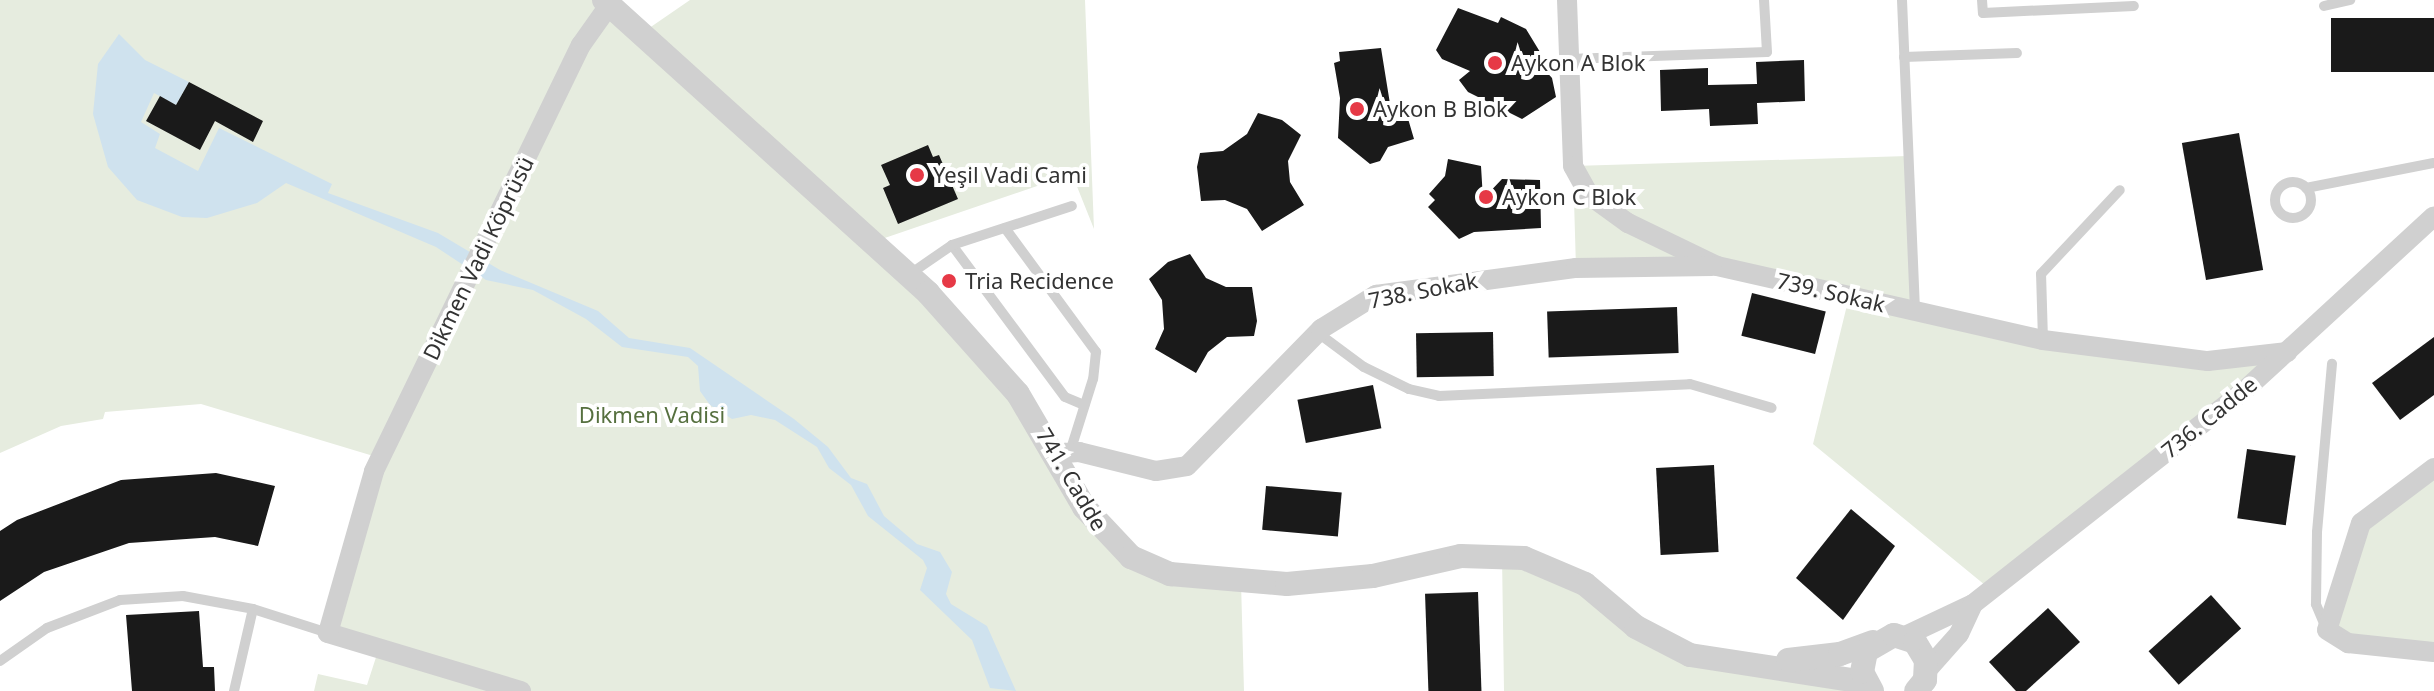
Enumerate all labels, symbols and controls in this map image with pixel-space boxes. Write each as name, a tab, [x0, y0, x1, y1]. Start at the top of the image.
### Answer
place label: Aykon A Blok	[1511, 50, 1645, 76]
marker: Aykon A Blok	[1486, 54, 1504, 72]
place label: Aykon B Blok	[1373, 96, 1508, 122]
marker: Aykon B Blok	[1348, 100, 1366, 118]
street label: Dikmen Vadi Köprüsü	[417, 152, 539, 364]
place label: Yeşil Vadi Cami	[933, 162, 1087, 188]
marker: Yeşil Vadi Cami	[908, 166, 926, 184]
place label: Aykon C Blok	[1502, 184, 1636, 210]
marker: Aykon C Blok	[1477, 188, 1495, 206]
street label: 738. Sokak	[1366, 266, 1480, 314]
street label: 739. Sokak	[1774, 267, 1888, 317]
place label: Tria Recidence	[965, 268, 1114, 294]
marker: Tria Recidence	[940, 272, 958, 290]
street label: 736. Cadde	[2156, 371, 2262, 463]
park label: Dikmen Vadisi	[579, 402, 725, 428]
street label: 741. Cadde	[1031, 423, 1113, 535]

